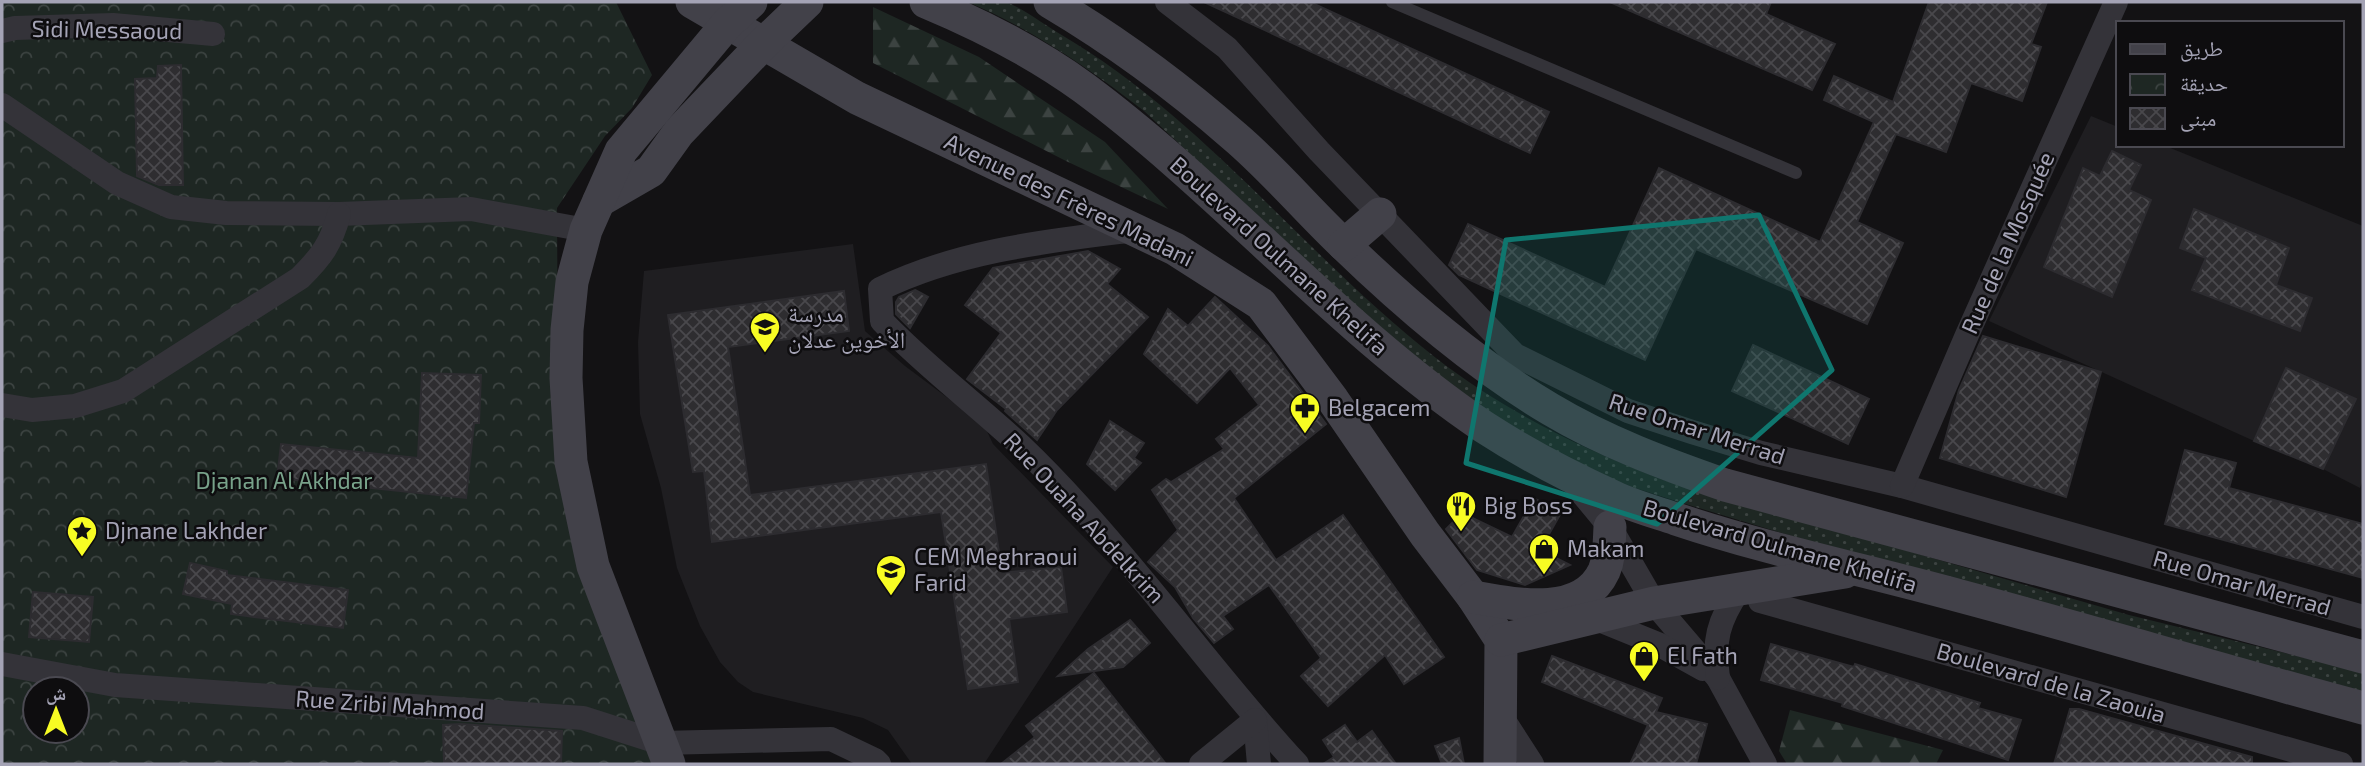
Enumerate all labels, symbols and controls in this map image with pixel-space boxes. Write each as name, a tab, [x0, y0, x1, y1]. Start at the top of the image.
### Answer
street label: Sidi Messaoud	[32, 14, 183, 44]
legend	[2116, 21, 2344, 147]
text: طريق	[2180, 35, 2223, 62]
text: حديقة	[2180, 70, 2228, 95]
text: مبنى	[2180, 105, 2216, 132]
street label: Avenue des Frères Madani	[940, 127, 1199, 272]
street label: Rue de la Mosquée	[1954, 147, 2060, 338]
street label: Boulevard Oulmane Khelifa	[1165, 150, 1394, 361]
place label: مدرسة الأخوين عدلان	[788, 299, 905, 354]
school or university icon: مدرسة الأخوين عدلان	[748, 310, 782, 354]
street label: Rue Omar Merrad	[1606, 386, 1789, 470]
pharmacy icon: Belgacem	[1288, 391, 1322, 435]
place label: Belgacem	[1328, 393, 1430, 421]
street label: Rue Ouaha Abdelkrim	[998, 426, 1171, 608]
park label: Djanan Al Akhdar	[195, 466, 373, 494]
restaurant icon: Big Boss	[1444, 489, 1478, 533]
place label: Big Boss	[1484, 491, 1573, 519]
street label: Boulevard Oulmane Khelifa	[1640, 492, 1920, 598]
place icon: Djnane Lakhder	[65, 514, 99, 558]
place label: Djnane Lakhder	[105, 516, 267, 544]
shop icon: Makam	[1527, 532, 1561, 576]
place label: Makam	[1567, 534, 1644, 562]
place label: CEM Meghraoui Farid	[914, 542, 1078, 596]
street label: Rue Omar Merrad	[2150, 543, 2334, 621]
school or university icon: CEM Meghraoui Farid	[874, 553, 908, 597]
street label: Boulevard de la Zaouia	[1934, 636, 2169, 728]
shop icon: El Fath	[1627, 639, 1661, 683]
place label: El Fath	[1667, 641, 1738, 669]
north arrow	[21, 675, 91, 745]
text: ش	[46, 681, 66, 705]
street label: Rue Zribi Mahmod	[295, 683, 485, 725]

